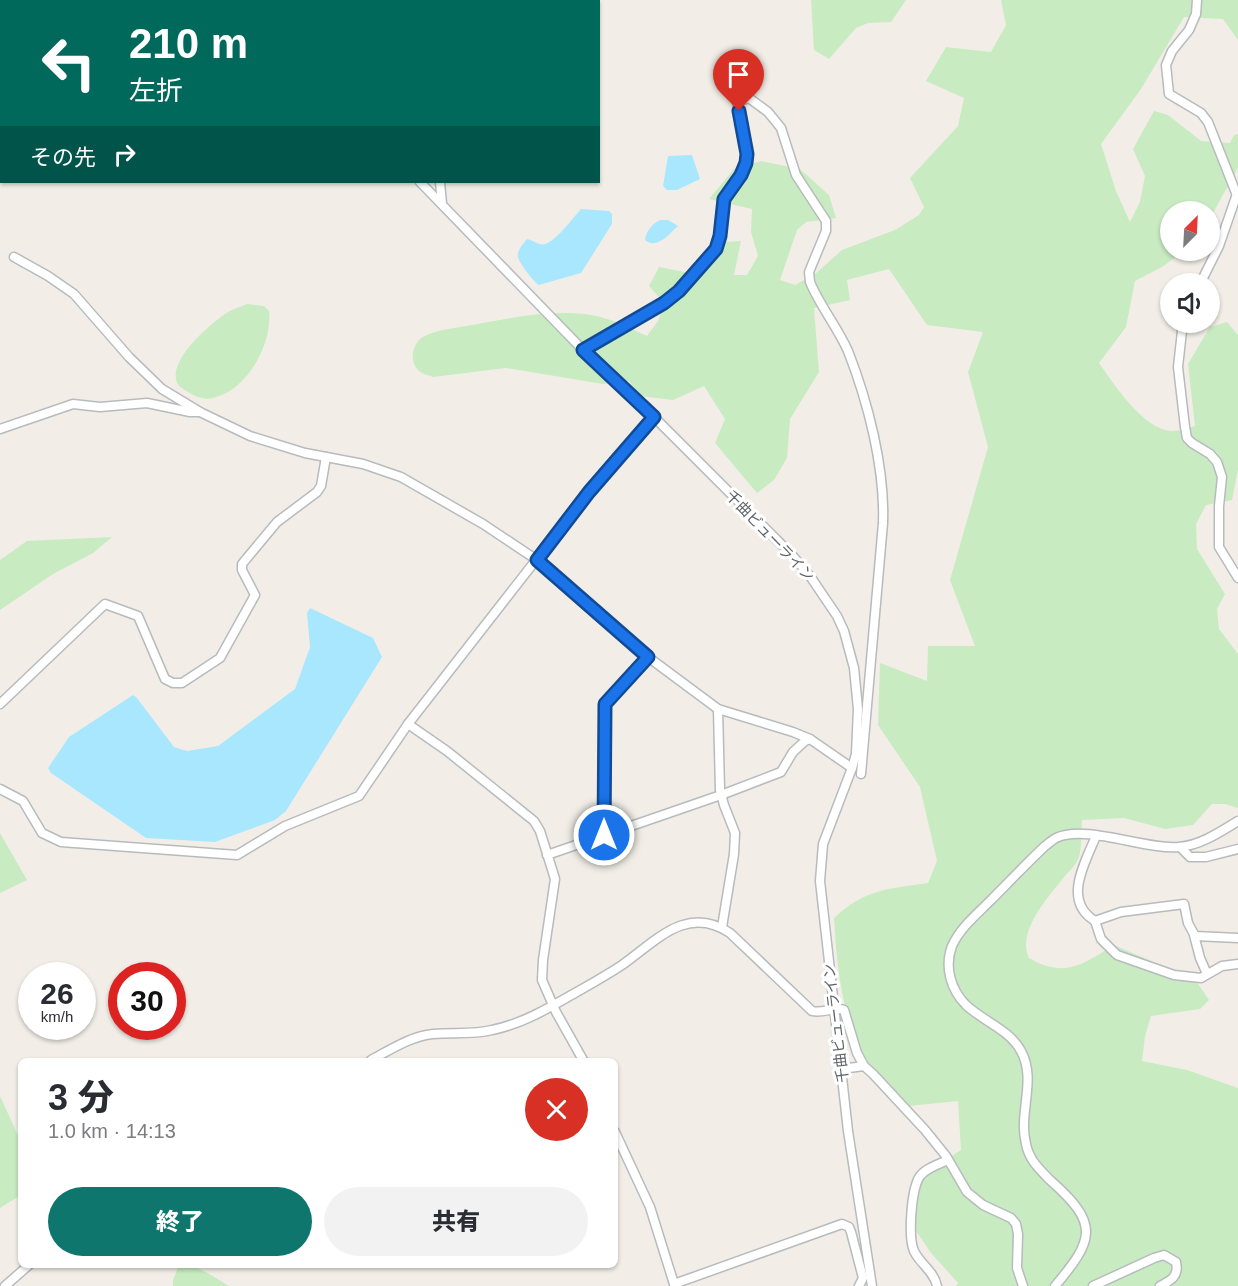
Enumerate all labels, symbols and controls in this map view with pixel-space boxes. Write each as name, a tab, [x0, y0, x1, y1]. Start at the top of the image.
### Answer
text: 210 m	[129, 20, 248, 67]
icon: left	[30, 24, 108, 102]
pin	[713, 49, 764, 111]
icon: arrive	[722, 58, 755, 91]
text: 左折	[129, 76, 183, 106]
icon: right	[108, 138, 141, 171]
text: その先	[30, 145, 96, 170]
north arrow	[1160, 201, 1220, 261]
map controls	[1160, 201, 1220, 333]
button: sound	[1160, 273, 1220, 333]
street label: 千曲ビューライン	[723, 487, 818, 585]
position arrow	[572, 803, 636, 867]
speed limit sign: 30	[108, 962, 186, 1040]
street label: 千曲ビューライン	[820, 962, 851, 1084]
text: 26	[40, 977, 74, 1010]
text: km/h	[41, 1008, 73, 1025]
text: 3 分	[48, 1077, 114, 1118]
button: close	[525, 1078, 588, 1141]
text: 1.0 km · 14:13	[48, 1120, 176, 1142]
button: 終了	[48, 1187, 312, 1256]
button: 共有	[324, 1187, 588, 1256]

